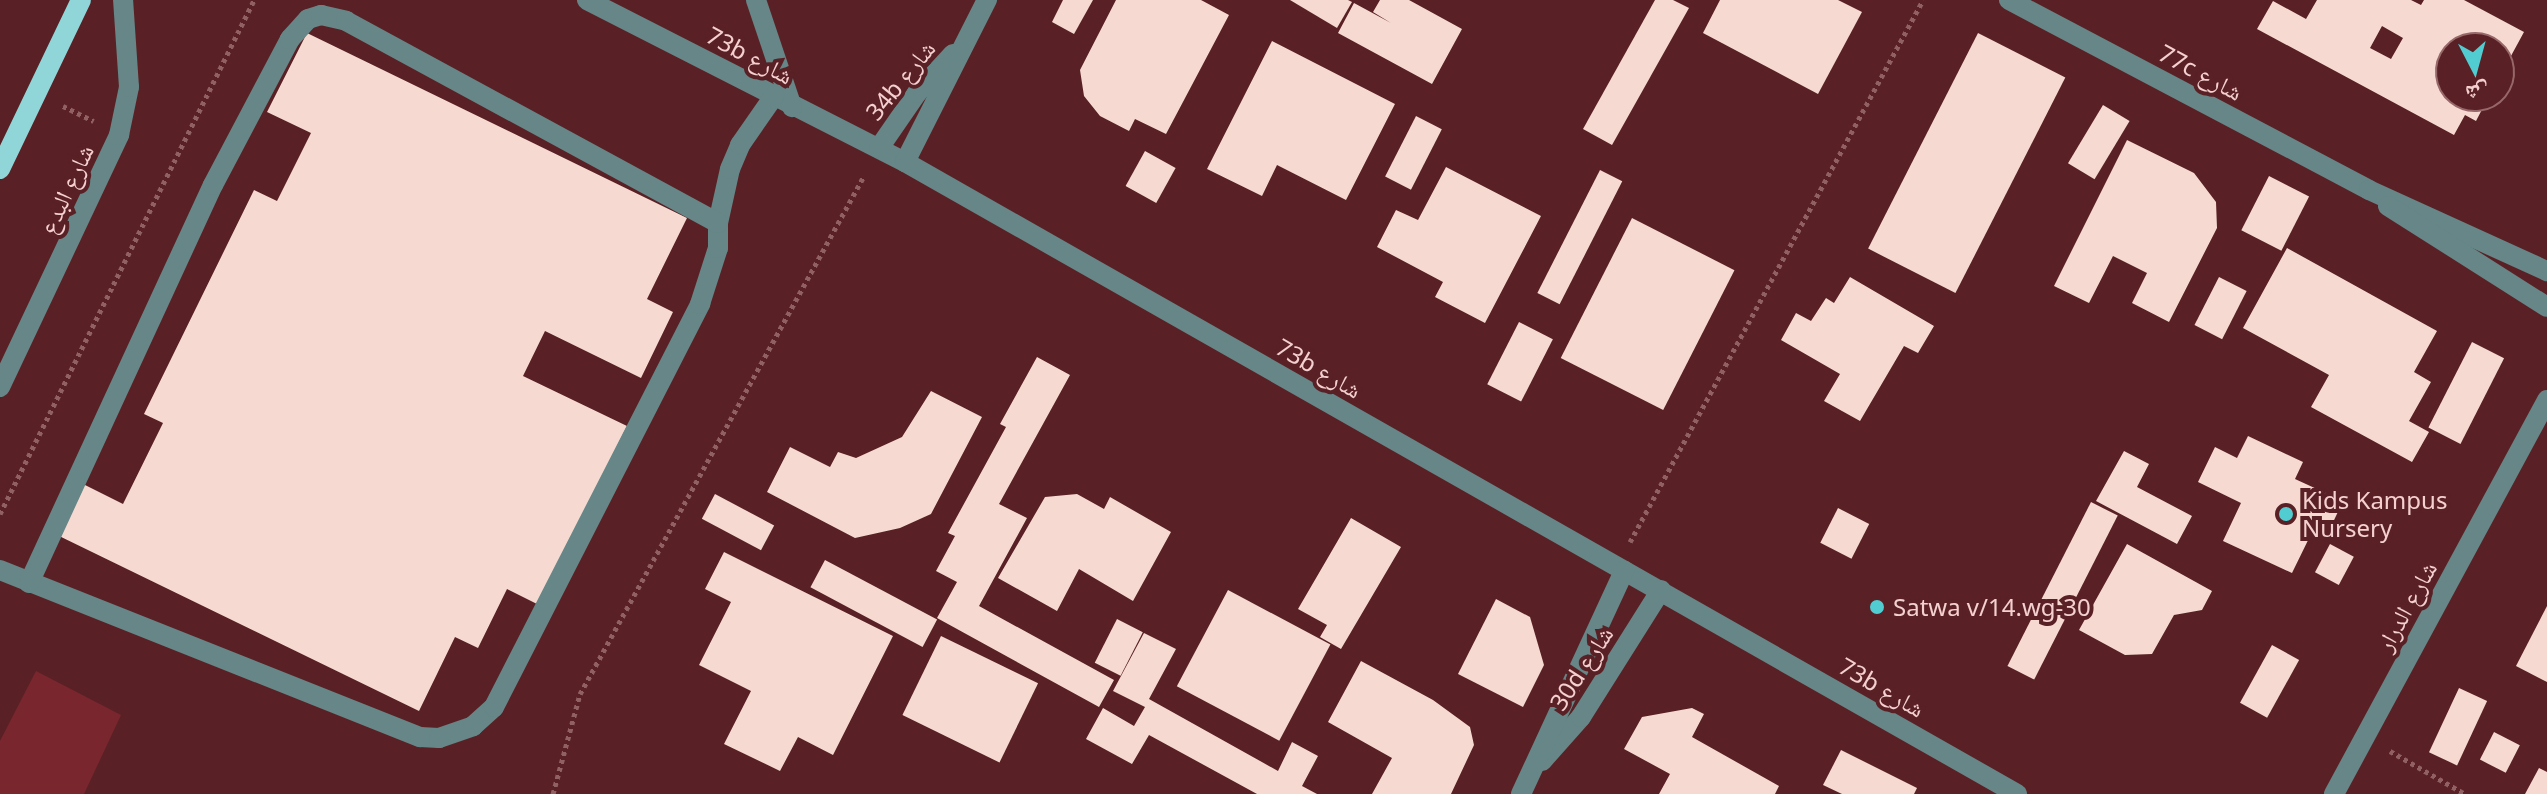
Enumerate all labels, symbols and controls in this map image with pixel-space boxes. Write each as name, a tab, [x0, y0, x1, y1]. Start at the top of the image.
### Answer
street label: 73b شارع	[702, 20, 798, 90]
north arrow	[2435, 32, 2515, 112]
street label: 34b شارع	[859, 34, 941, 126]
street label: 77c شارع	[2154, 38, 2248, 106]
text: ش	[2464, 78, 2490, 110]
street label: شارع البدع	[33, 140, 99, 238]
street label: 73b شارع	[1271, 332, 1367, 404]
place label: Kids Kampus Nursery	[2302, 486, 2447, 542]
marker: Kids Kampus Nursery	[2277, 505, 2295, 523]
street label: شارع الدرار	[2370, 556, 2442, 656]
place label: Satwa v/14.wg-30	[1893, 593, 2091, 621]
marker: Satwa v/14.wg-30	[1868, 598, 1886, 616]
street label: 30d شارع	[1543, 621, 1619, 715]
street label: 73b شارع	[1834, 651, 1930, 723]

